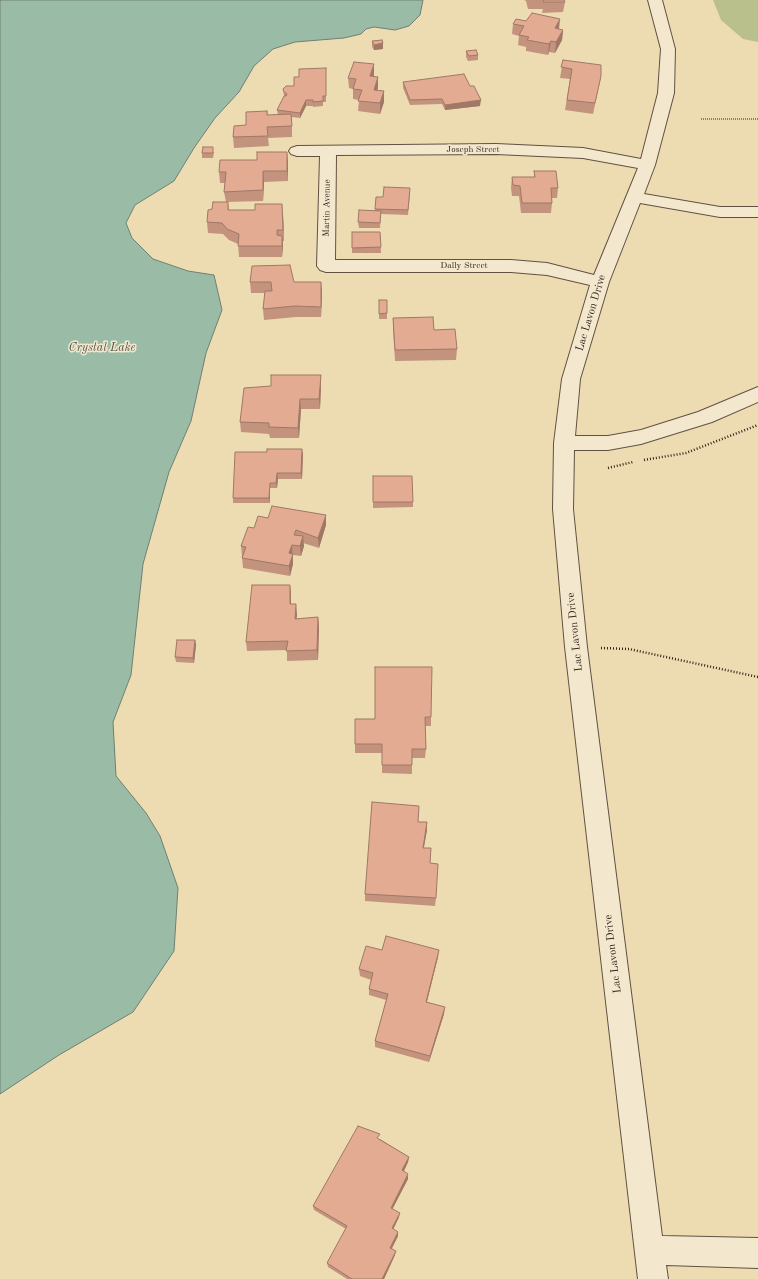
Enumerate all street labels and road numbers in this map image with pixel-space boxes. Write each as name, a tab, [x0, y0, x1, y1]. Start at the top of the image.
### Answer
street label: Joseph Street	[446, 145, 500, 155]
street label: Martin Avenue	[321, 179, 333, 237]
street label: Dally Street	[440, 261, 488, 271]
street label: Lac Lavon Drive	[573, 273, 609, 353]
street label: Lac Lavon Drive	[564, 592, 586, 672]
street label: Lac Lavon Drive	[602, 914, 624, 994]

